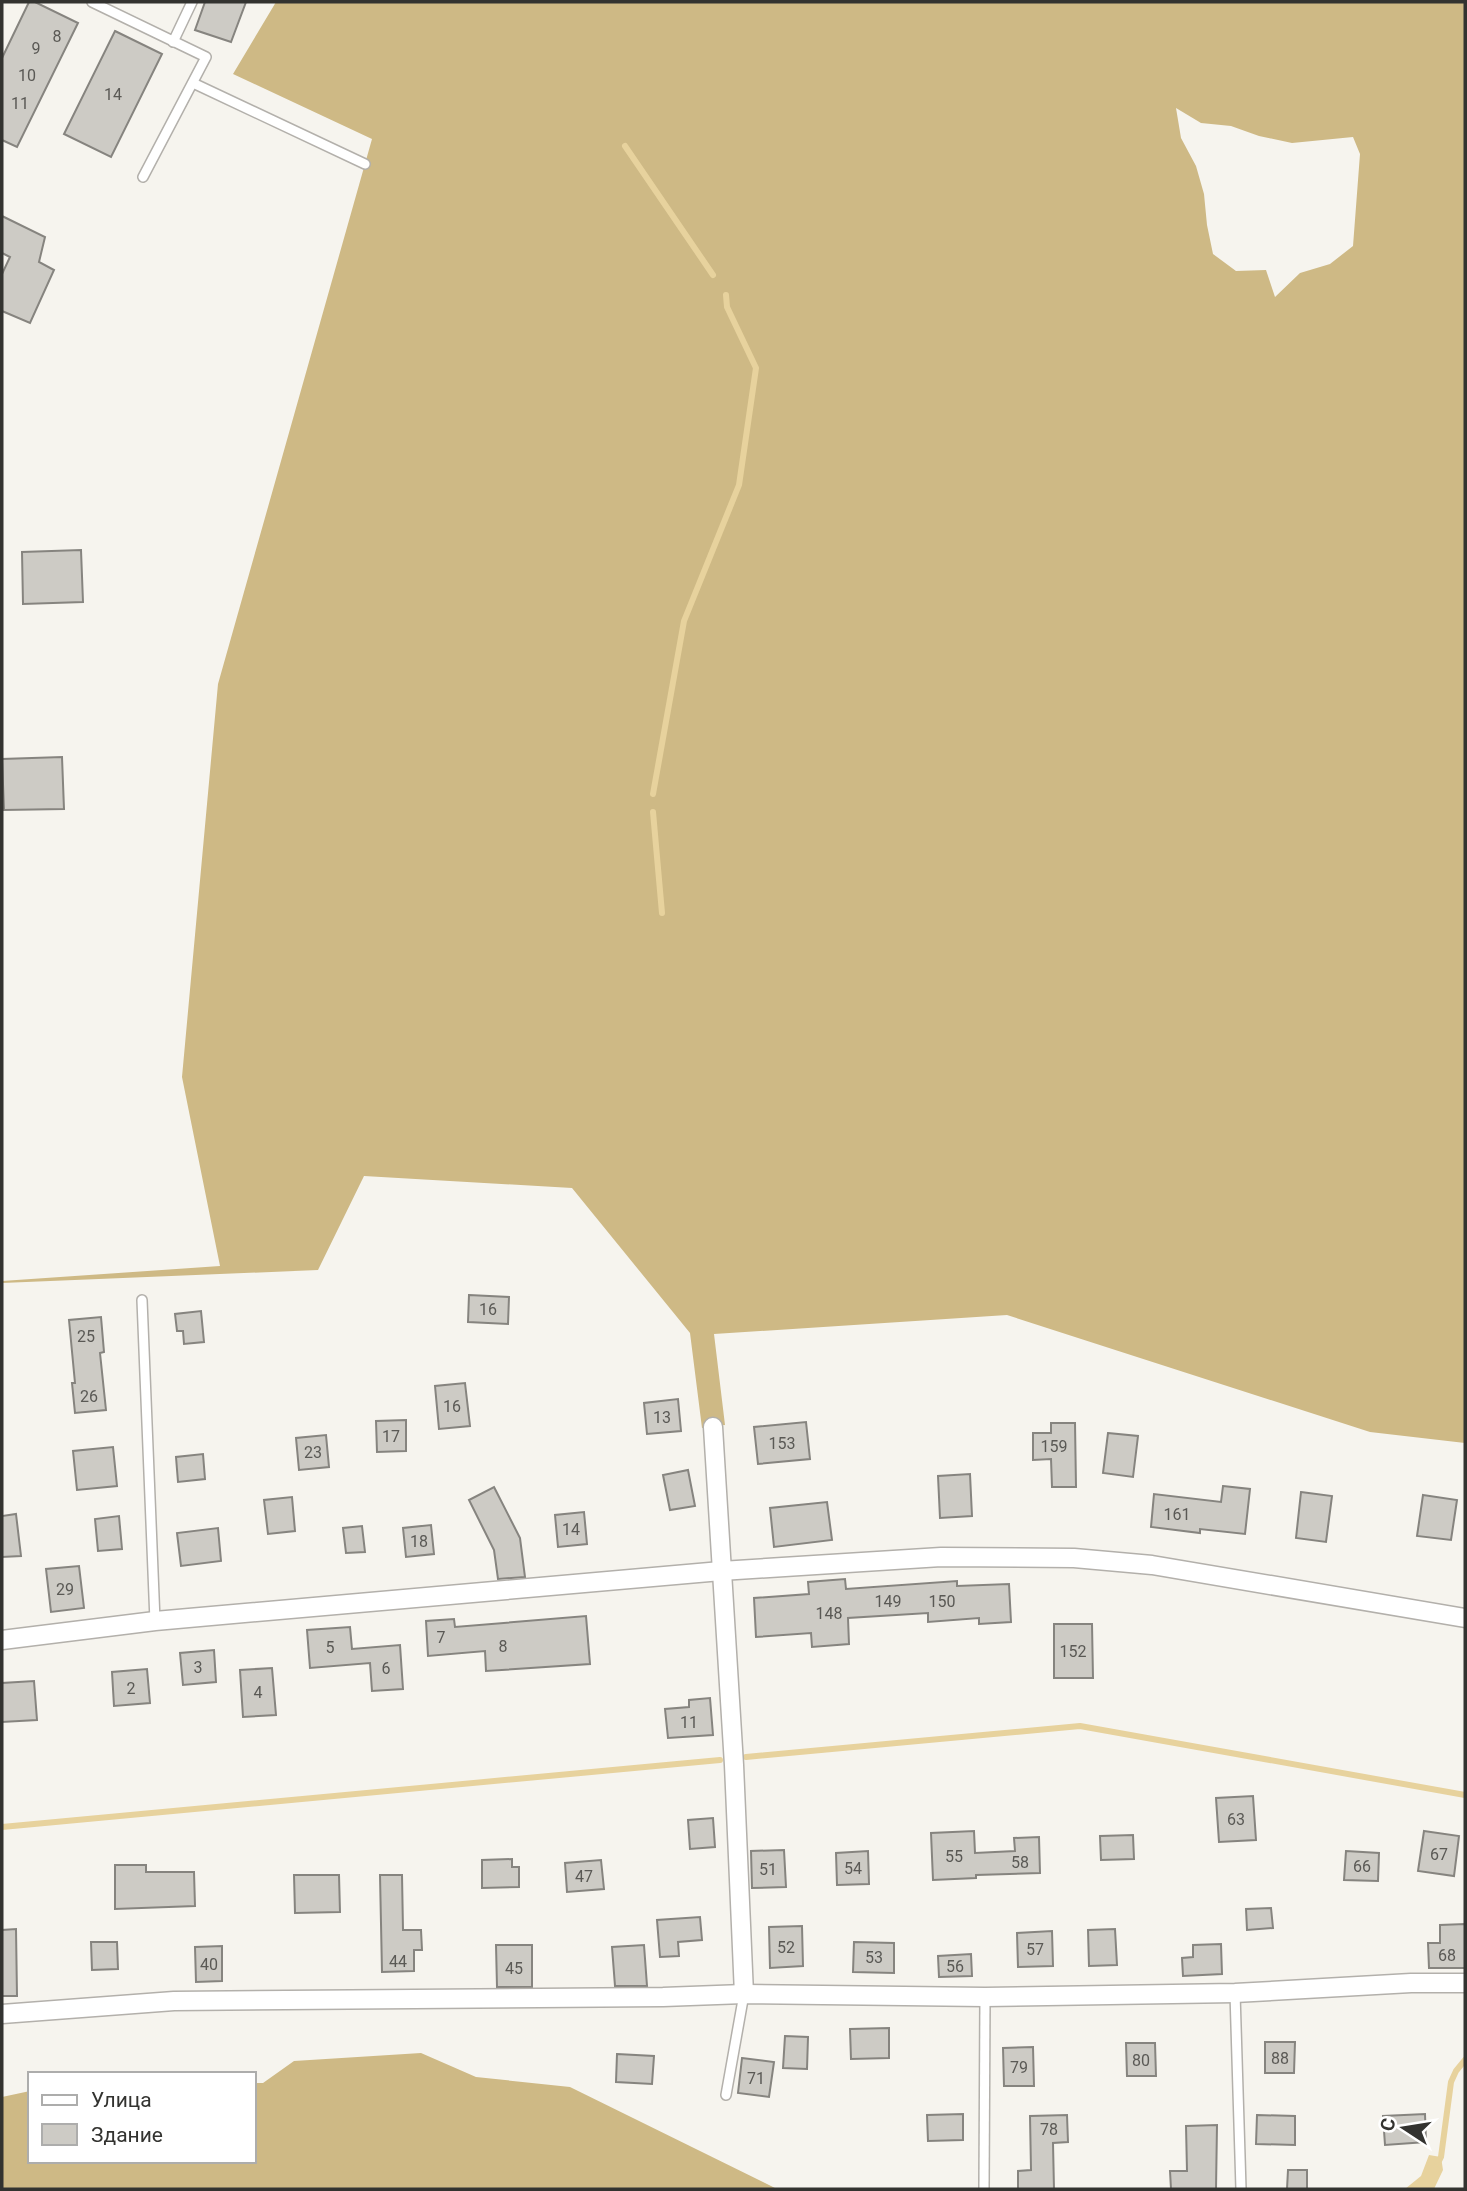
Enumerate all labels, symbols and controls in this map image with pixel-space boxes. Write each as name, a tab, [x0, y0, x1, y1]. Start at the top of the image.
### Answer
house number: 8	[53, 27, 62, 46]
house number: 9	[32, 39, 41, 58]
house number: 10	[18, 66, 36, 85]
house number: 14	[104, 85, 122, 104]
house number: 11	[11, 94, 29, 113]
house number: 16	[479, 1300, 497, 1319]
house number: 25	[77, 1327, 95, 1346]
house number: 26	[80, 1387, 98, 1406]
house number: 16	[443, 1397, 461, 1416]
house number: 13	[653, 1408, 671, 1427]
house number: 17	[382, 1427, 400, 1446]
house number: 153	[769, 1434, 795, 1453]
house number: 159	[1041, 1437, 1067, 1456]
house number: 23	[304, 1443, 322, 1462]
house number: 161	[1164, 1505, 1190, 1524]
house number: 14	[562, 1520, 580, 1539]
house number: 18	[410, 1532, 428, 1551]
house number: 29	[56, 1580, 74, 1599]
house number: 149	[875, 1592, 901, 1611]
house number: 150	[929, 1592, 955, 1611]
house number: 148	[816, 1604, 842, 1623]
house number: 7	[437, 1628, 446, 1647]
house number: 8	[499, 1637, 508, 1656]
house number: 5	[326, 1638, 335, 1657]
house number: 152	[1060, 1642, 1086, 1661]
house number: 3	[194, 1658, 203, 1677]
house number: 6	[382, 1659, 391, 1678]
house number: 2	[127, 1679, 136, 1698]
house number: 4	[254, 1683, 263, 1702]
house number: 11	[680, 1713, 698, 1732]
house number: 63	[1227, 1810, 1245, 1829]
house number: 67	[1430, 1845, 1448, 1864]
house number: 55	[945, 1847, 963, 1866]
house number: 58	[1011, 1853, 1029, 1872]
house number: 66	[1353, 1857, 1371, 1876]
house number: 54	[844, 1859, 862, 1878]
house number: 51	[759, 1860, 777, 1879]
house number: 47	[575, 1867, 593, 1886]
house number: 52	[777, 1938, 795, 1957]
house number: 57	[1026, 1940, 1044, 1959]
house number: 68	[1438, 1946, 1456, 1965]
house number: 53	[865, 1948, 883, 1967]
house number: 44	[389, 1952, 407, 1971]
house number: 40	[200, 1955, 218, 1974]
house number: 56	[946, 1957, 964, 1976]
house number: 45	[505, 1959, 523, 1978]
house number: 88	[1271, 2049, 1289, 2068]
house number: 80	[1132, 2051, 1150, 2070]
house number: 79	[1010, 2058, 1028, 2077]
house number: 71	[747, 2069, 765, 2088]
legend	[28, 2072, 256, 2163]
text: Улица	[91, 2088, 152, 2112]
north arrow	[1369, 2093, 1439, 2163]
text: С	[1375, 2116, 1400, 2133]
house number: 78	[1040, 2120, 1058, 2139]
text: Здание	[91, 2123, 163, 2147]

